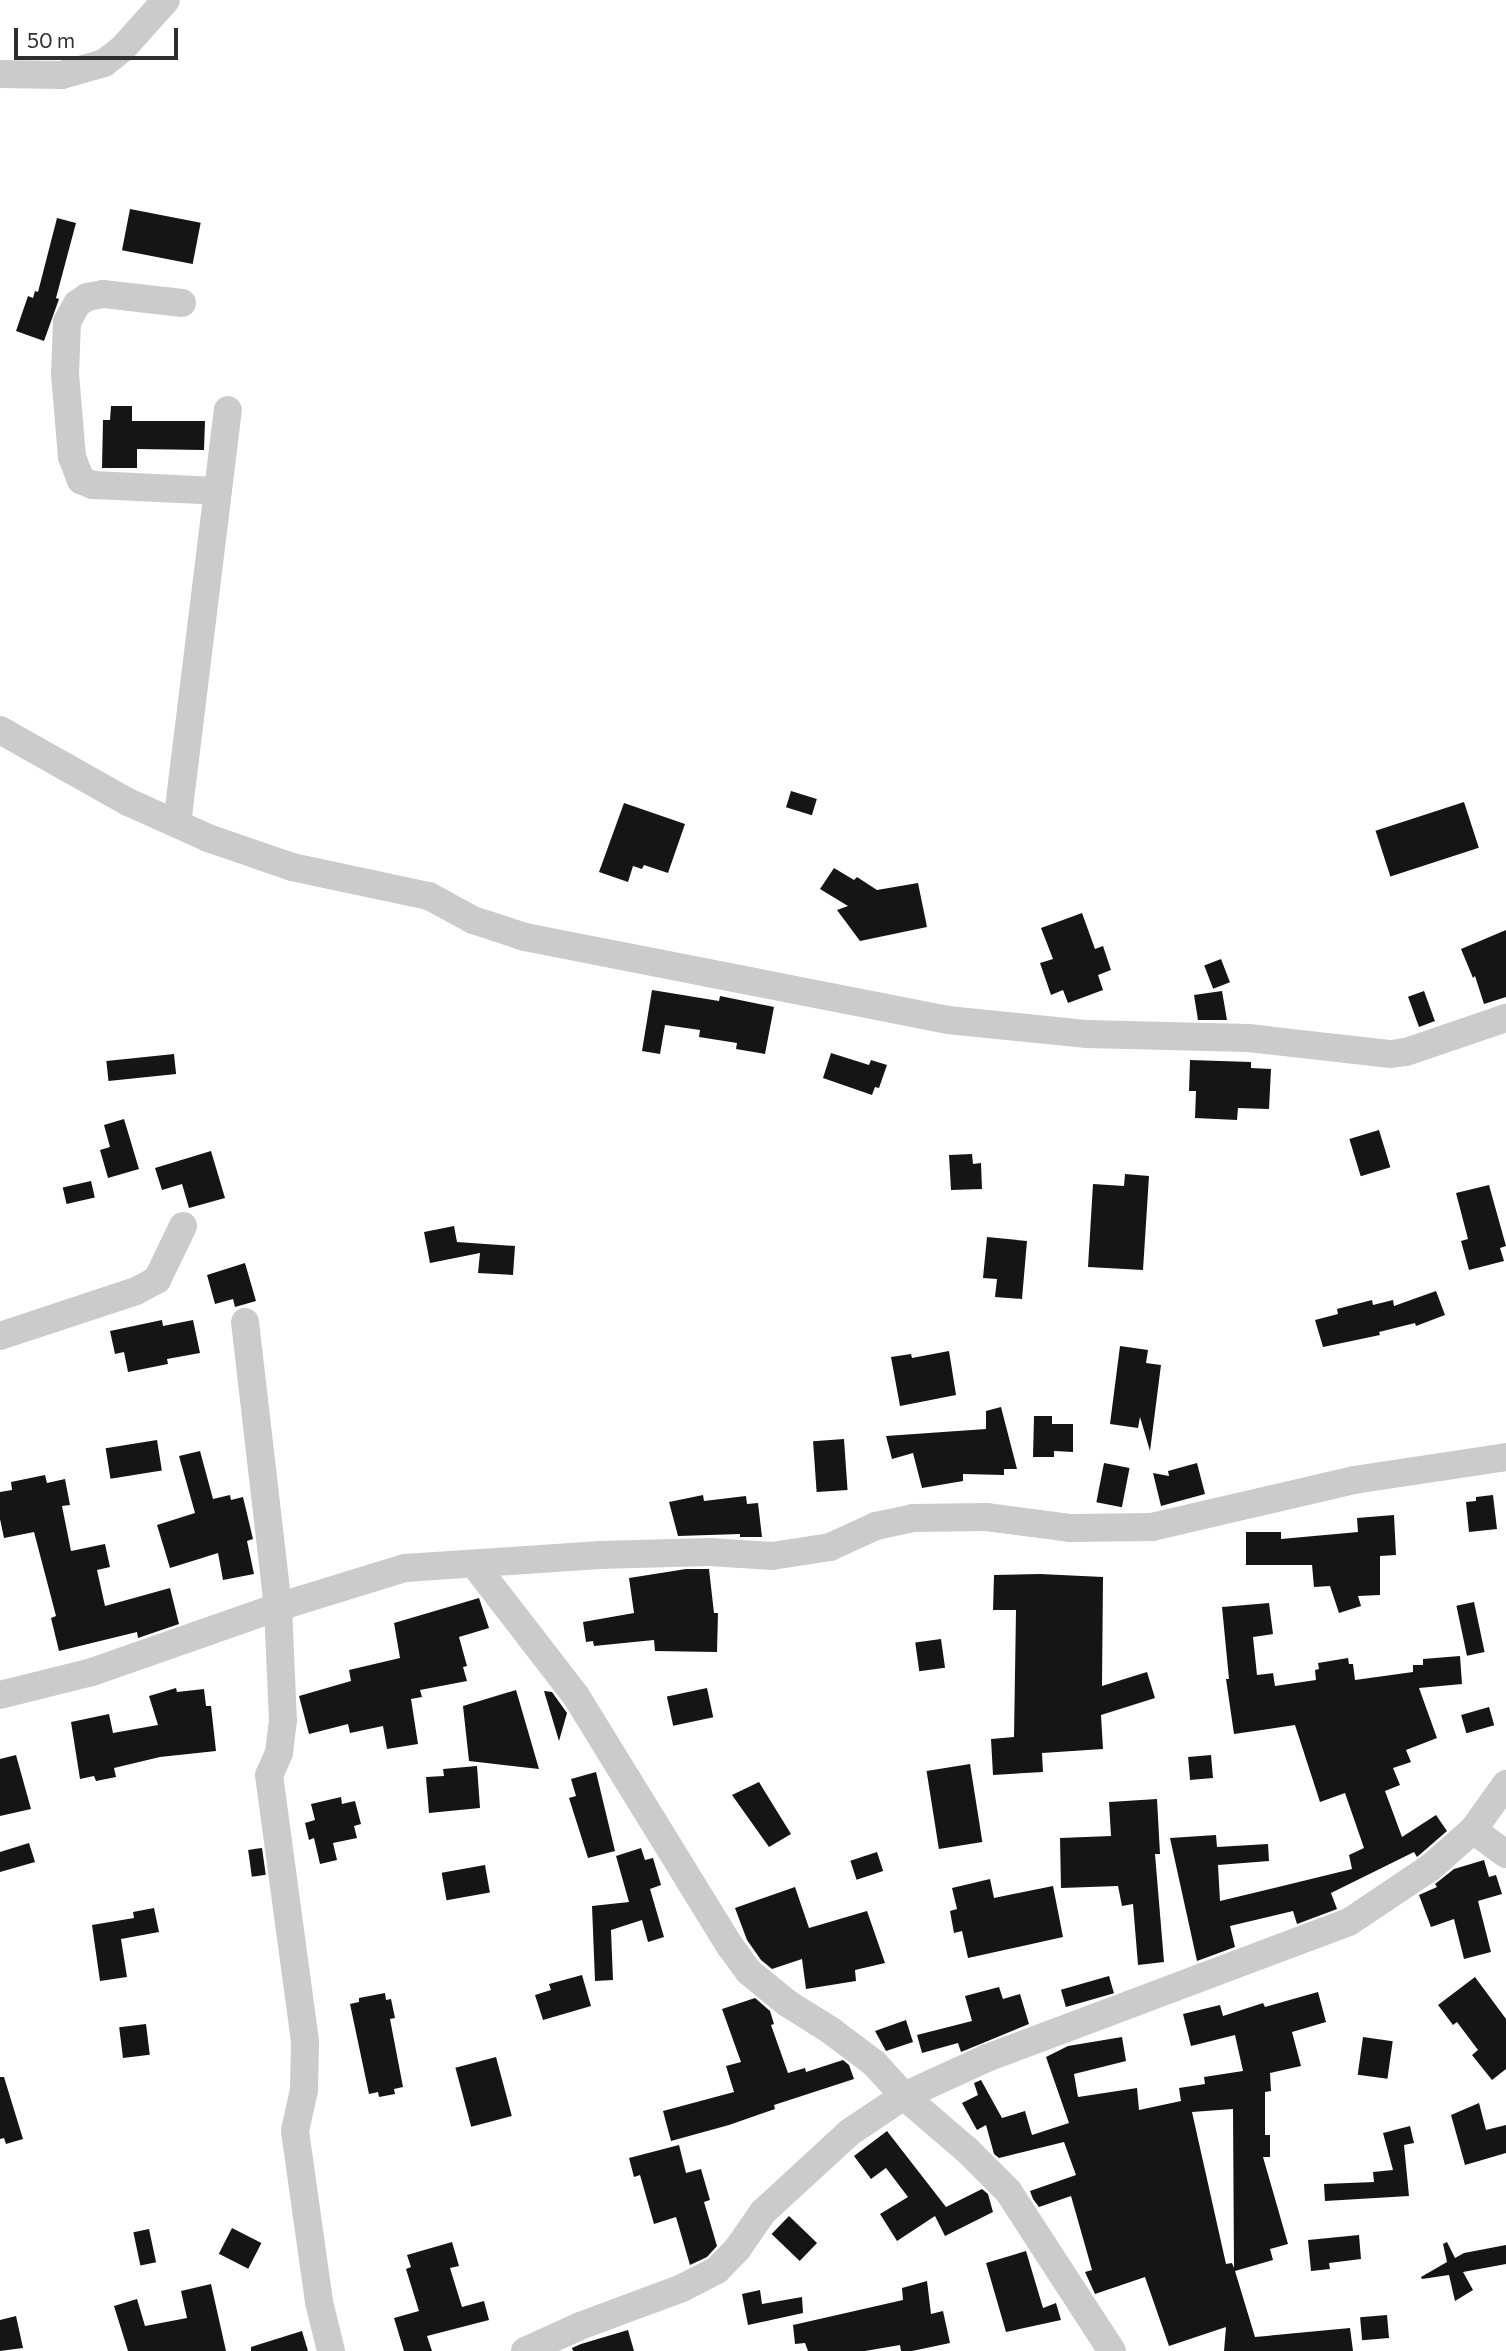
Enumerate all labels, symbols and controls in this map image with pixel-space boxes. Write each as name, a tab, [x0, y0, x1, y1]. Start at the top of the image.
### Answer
scale bar	[18, 14, 182, 58]
text: 50 m	[27, 27, 75, 52]

